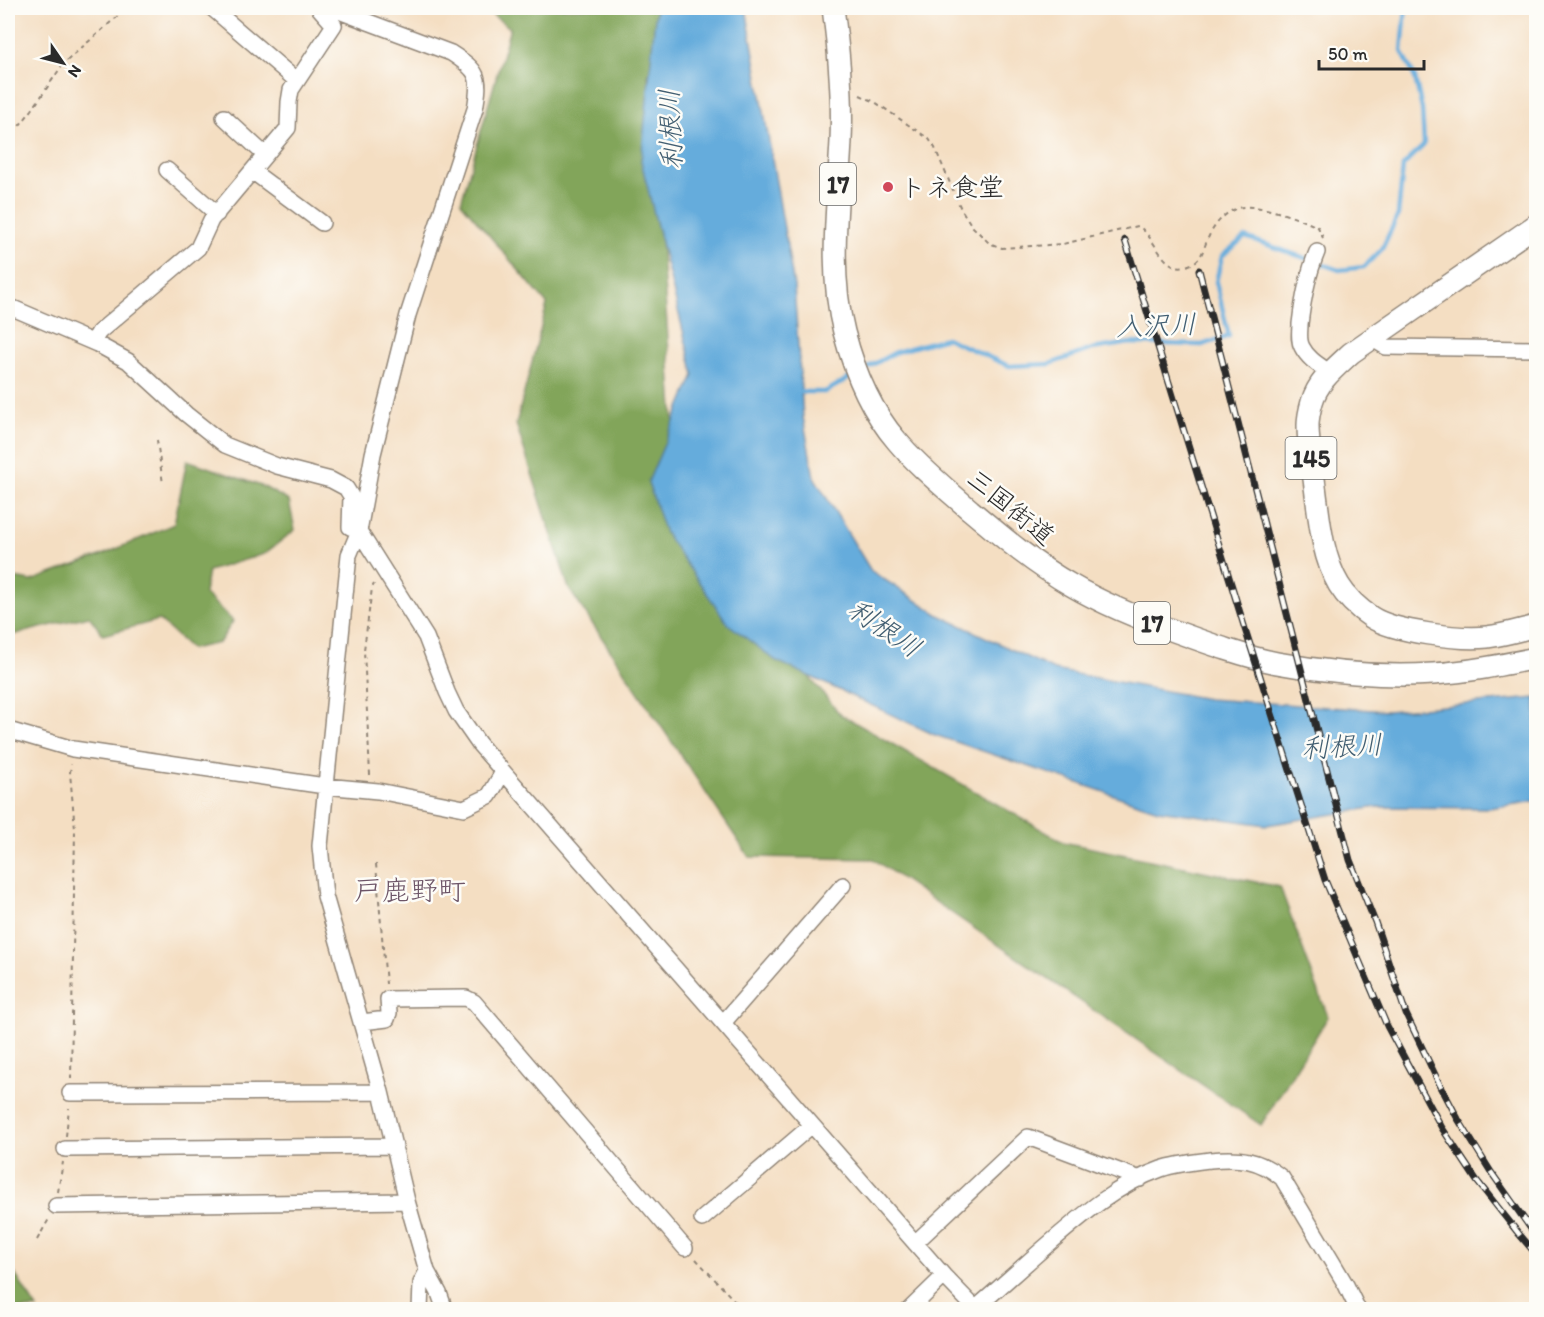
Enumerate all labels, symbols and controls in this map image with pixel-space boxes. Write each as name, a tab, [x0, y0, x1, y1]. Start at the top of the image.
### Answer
north arrow	[33, 33, 93, 93]
scale bar	[1319, 33, 1424, 71]
text: 50 m	[1328, 43, 1368, 65]
text: N	[64, 61, 86, 81]
water label: 利根川	[652, 88, 688, 170]
road number: 17	[820, 163, 856, 205]
place label: トネ食堂	[900, 171, 1004, 203]
marker: トネ食堂	[881, 180, 895, 194]
water label: 入沢川	[1115, 307, 1197, 343]
road number: 145	[1286, 437, 1336, 479]
street label: 三国街道	[961, 462, 1061, 552]
water label: 利根川	[842, 592, 928, 664]
road number: 17	[1134, 602, 1170, 644]
water label: 利根川	[1301, 727, 1383, 765]
district label: 戸鹿野町	[354, 873, 466, 907]

